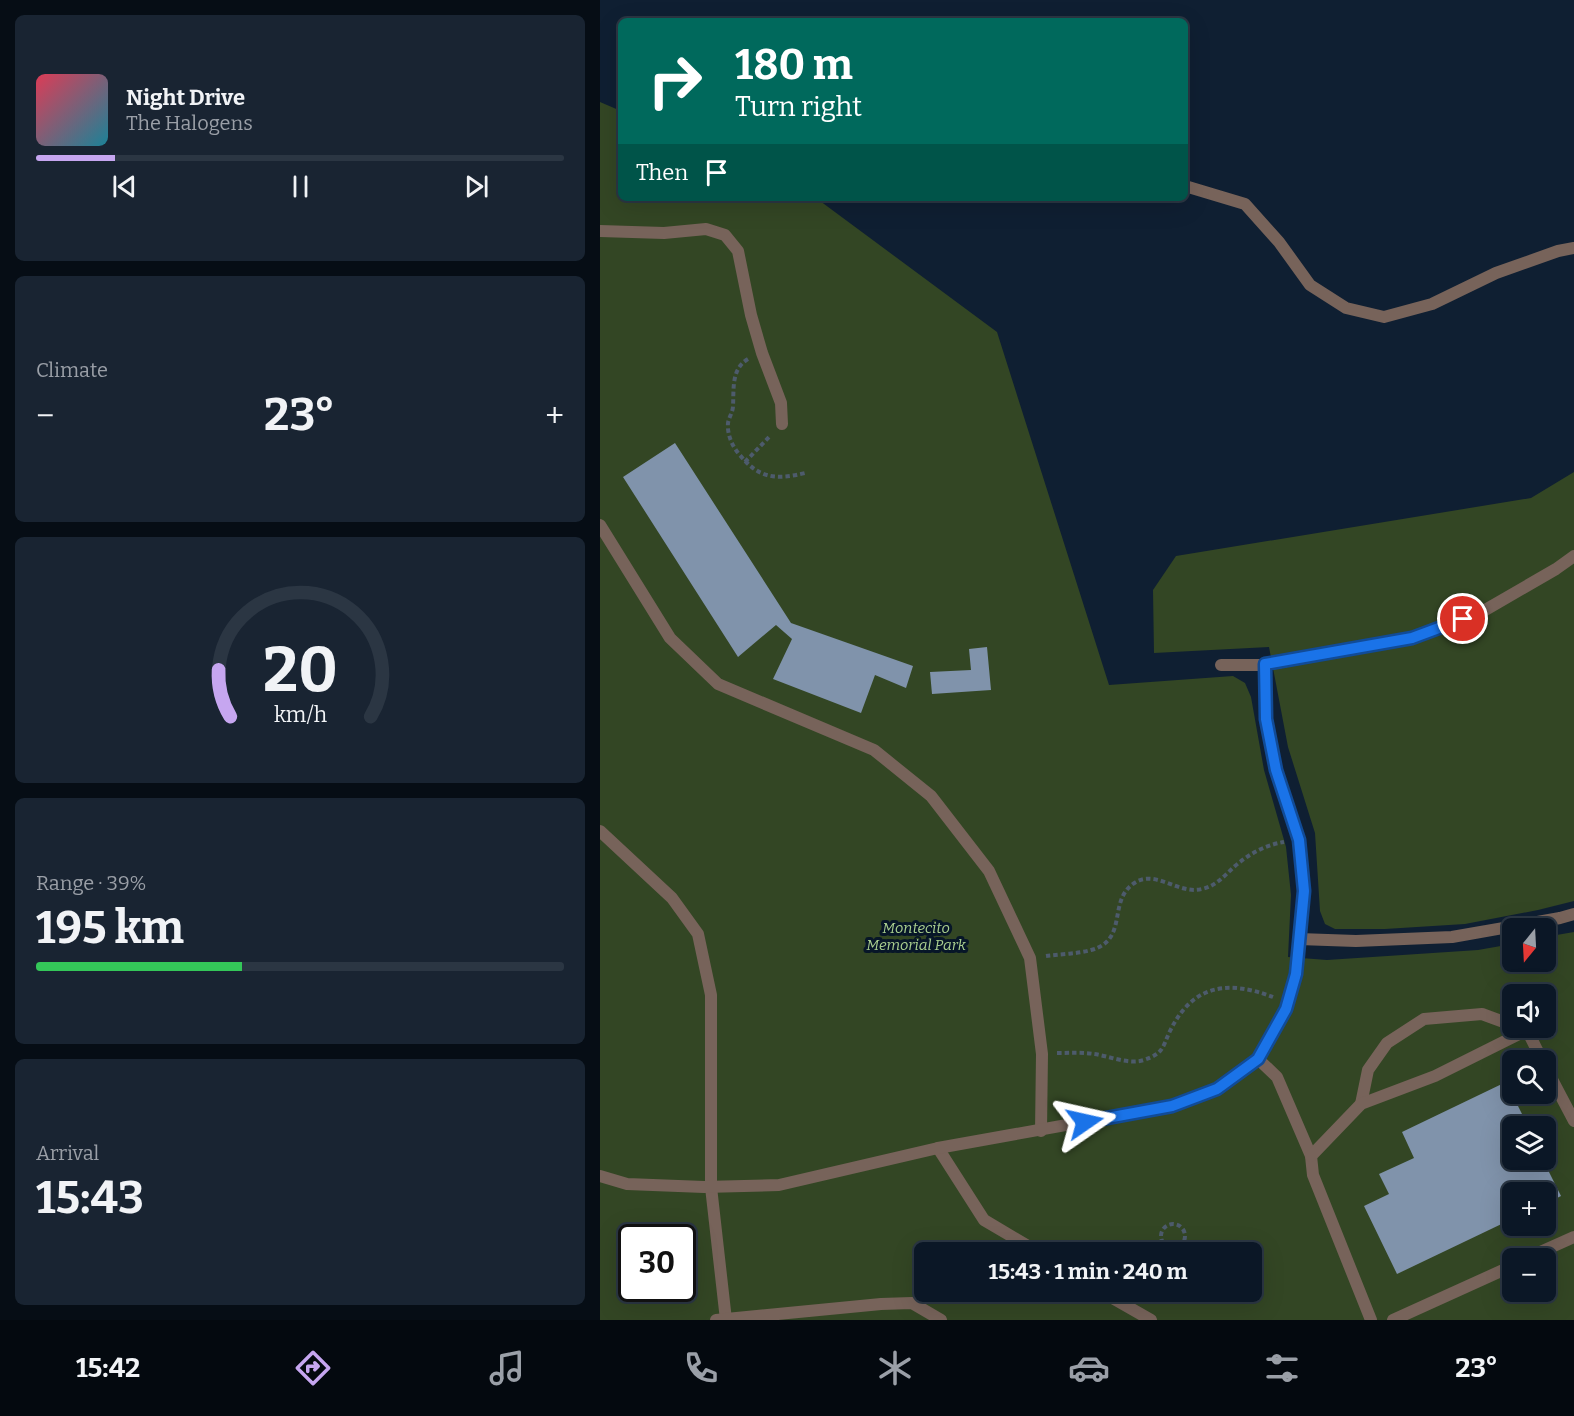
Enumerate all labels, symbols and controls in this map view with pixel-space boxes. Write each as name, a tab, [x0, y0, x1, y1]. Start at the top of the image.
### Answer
text: 180 m	[735, 40, 853, 90]
icon: right	[636, 42, 714, 120]
text: Night Drive	[126, 84, 245, 111]
text: Turn right	[735, 91, 862, 123]
text: The Halogens	[126, 111, 253, 135]
icon: arrive	[700, 156, 733, 189]
text: Then	[636, 159, 688, 186]
icon: previous	[108, 170, 141, 203]
icon: pause	[284, 170, 317, 203]
icon: next	[460, 170, 493, 203]
text: Climate	[36, 358, 108, 382]
text: 23°	[264, 388, 335, 442]
text: −	[36, 396, 54, 436]
text: +	[545, 396, 564, 436]
pin	[1437, 593, 1488, 644]
icon: arrive	[1446, 602, 1479, 635]
text: 20	[263, 633, 337, 708]
text: km/h	[273, 702, 327, 728]
text: Range · 39%	[36, 871, 147, 895]
text: 195 km	[36, 901, 184, 955]
north arrow	[1502, 918, 1556, 972]
map controls	[1502, 918, 1556, 1302]
park label: Montecito Memorial Park	[866, 919, 967, 954]
button: sound	[1502, 984, 1556, 1038]
button: search	[1502, 1050, 1556, 1104]
position arrow	[1053, 1090, 1117, 1154]
button: layers	[1502, 1116, 1556, 1170]
text: Arrival	[36, 1141, 99, 1165]
text: 15:43	[36, 1171, 144, 1225]
button: +	[1502, 1182, 1556, 1236]
speed limit sign: 30	[618, 1224, 696, 1302]
button: −	[1502, 1248, 1556, 1302]
text: 15:43 · 1 min · 240 m	[988, 1258, 1188, 1285]
icon: directions	[292, 1347, 334, 1389]
icon: music	[486, 1347, 528, 1389]
icon: phone	[680, 1347, 722, 1389]
icon: climate	[874, 1347, 916, 1389]
icon: car	[1068, 1347, 1110, 1389]
icon: filters	[1261, 1347, 1303, 1389]
text: 15:42	[76, 1352, 140, 1384]
text: 23°	[1455, 1352, 1498, 1384]

